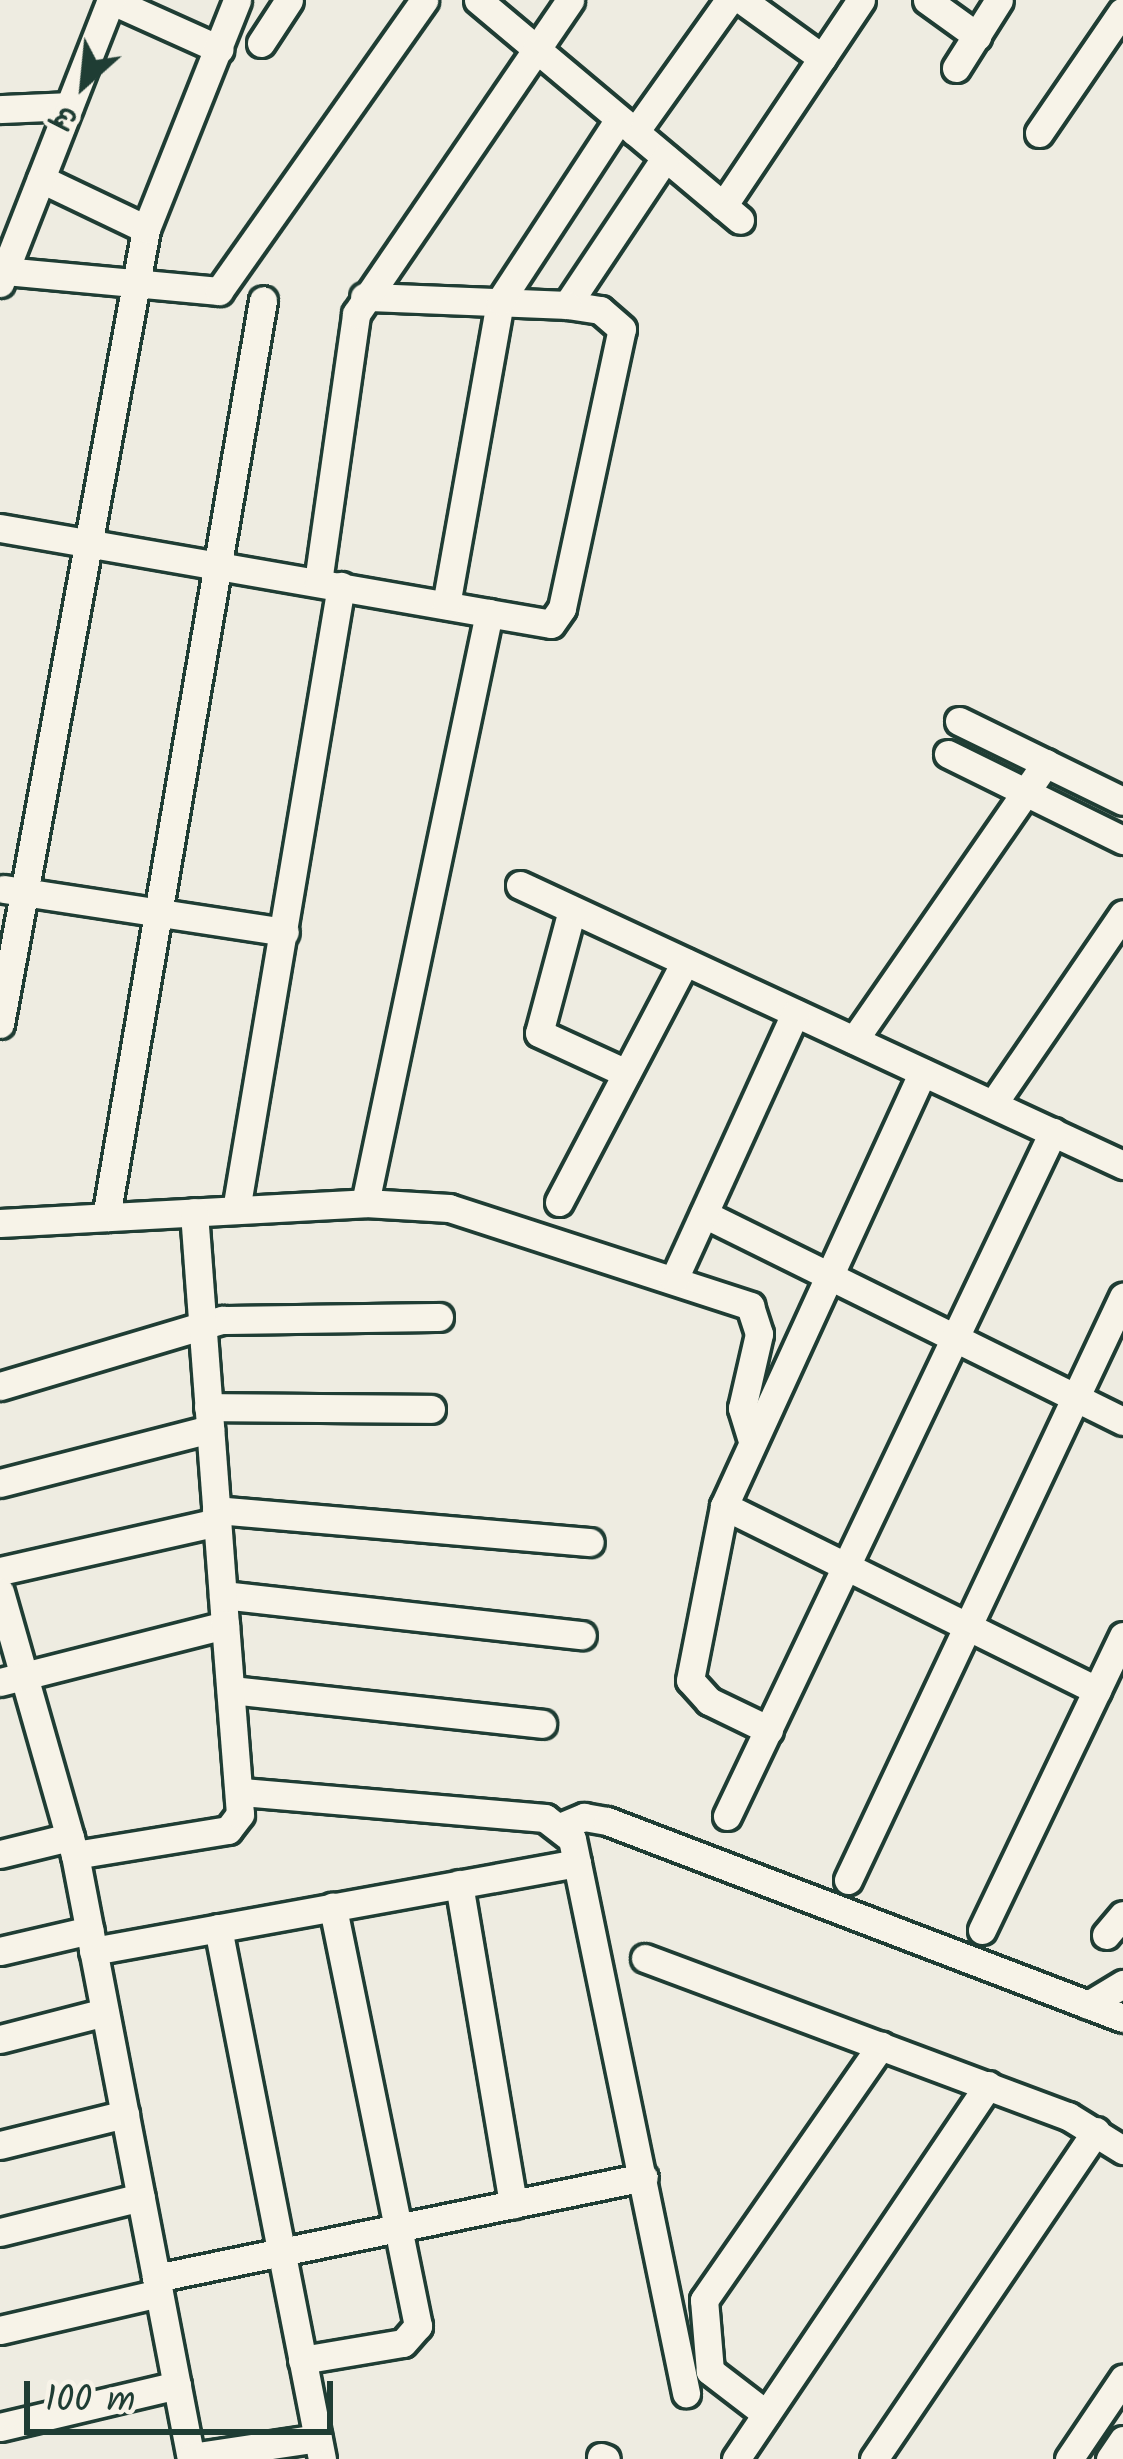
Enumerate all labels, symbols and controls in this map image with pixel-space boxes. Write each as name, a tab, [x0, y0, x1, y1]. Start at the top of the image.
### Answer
north arrow	[24, 24, 144, 144]
text: उ	[46, 88, 89, 145]
scale bar	[30, 2357, 339, 2431]
text: 100 m	[45, 2373, 135, 2430]

